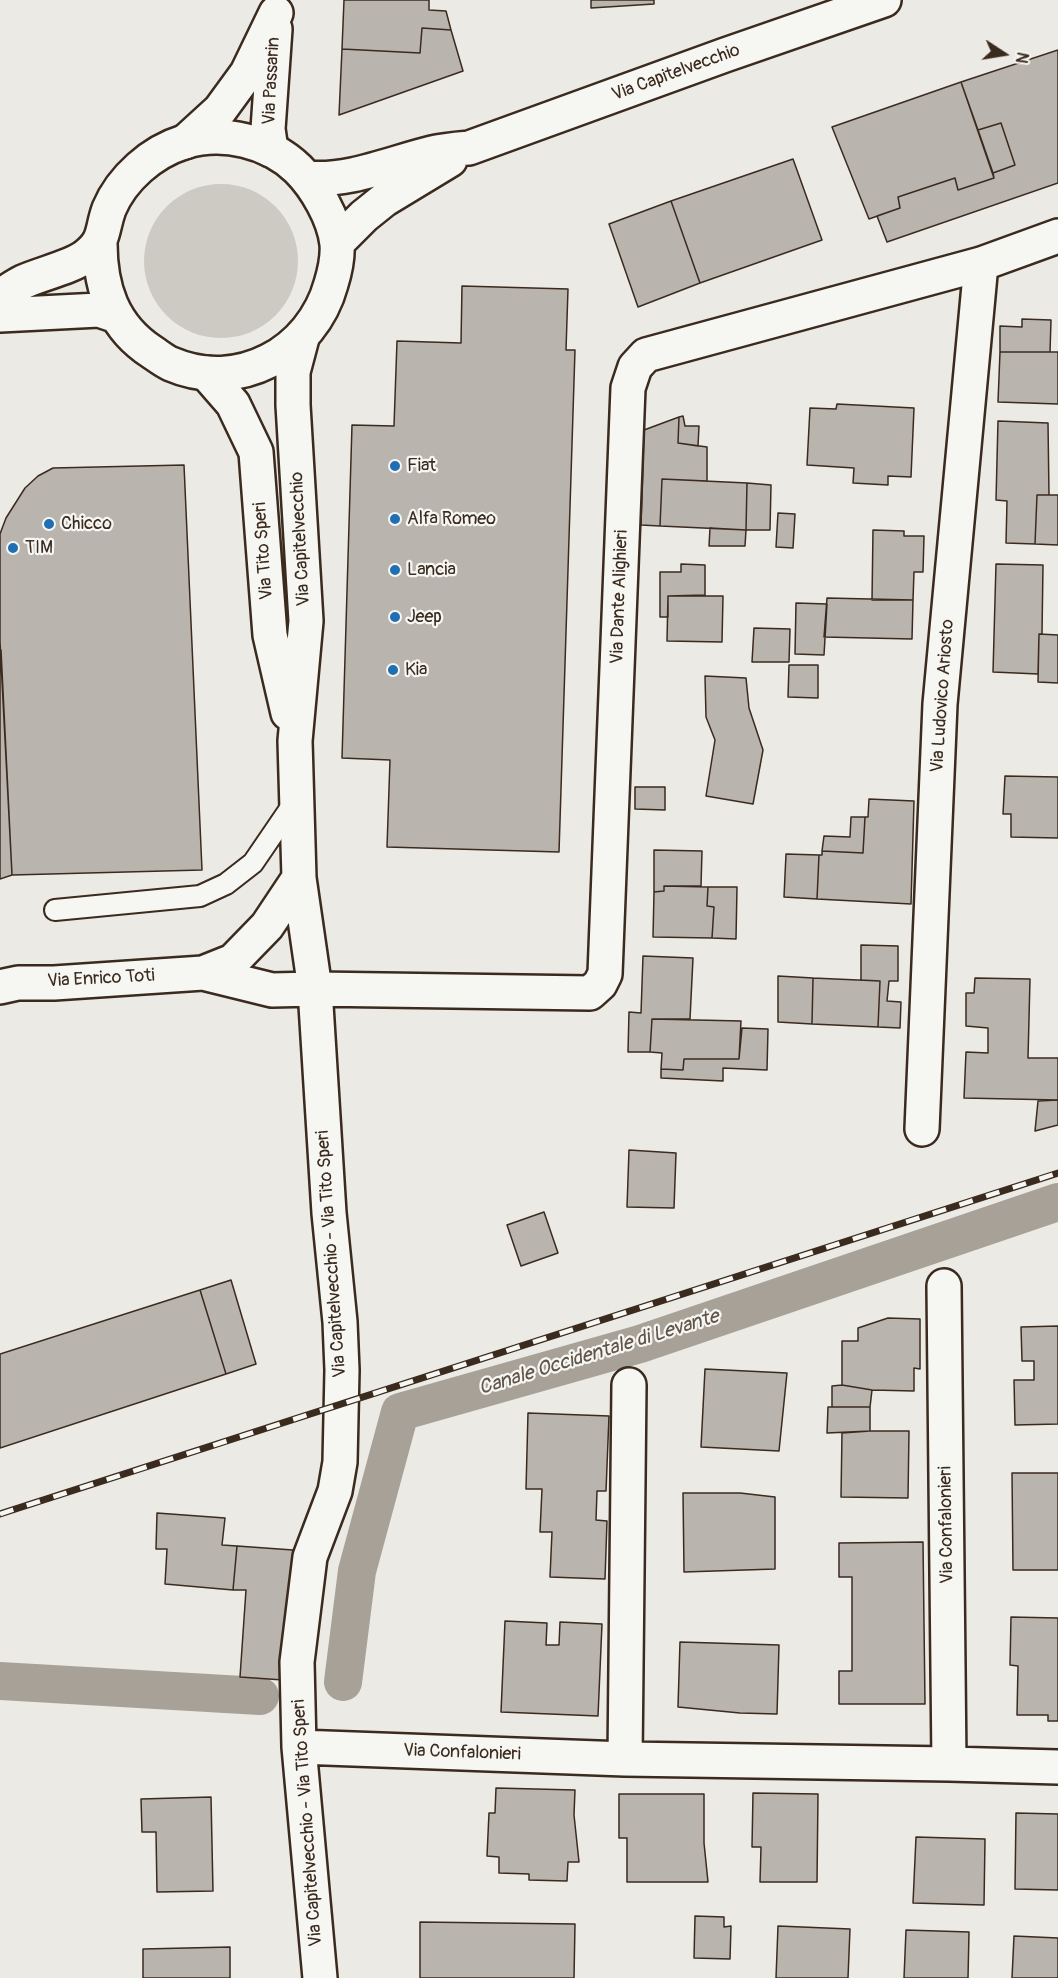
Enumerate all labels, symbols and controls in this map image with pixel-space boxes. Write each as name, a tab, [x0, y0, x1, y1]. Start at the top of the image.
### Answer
north arrow	[974, 24, 1034, 84]
street label: Via Passarin	[259, 37, 285, 125]
street label: Via Capitelvecchio	[609, 40, 743, 106]
text: N	[1011, 50, 1033, 65]
place label: Fiat	[407, 455, 436, 477]
marker: Fiat	[388, 459, 402, 473]
street label: Via Capitelvecchio	[287, 471, 315, 607]
street label: Via Tito Speri	[250, 501, 278, 601]
place label: Alfa Romeo	[407, 508, 496, 530]
marker: Alfa Romeo	[388, 512, 402, 526]
place label: Chicco	[61, 513, 112, 535]
marker: Chicco	[42, 517, 56, 531]
street label: Via Dante Alighieri	[607, 530, 633, 664]
place label: TIM	[25, 537, 53, 559]
marker: TIM	[6, 541, 20, 555]
place label: Lancia	[407, 559, 456, 581]
marker: Lancia	[388, 563, 402, 577]
place label: Jeep	[407, 606, 442, 628]
marker: Jeep	[388, 610, 402, 624]
street label: Via Ludovico Ariosto	[927, 619, 959, 773]
place label: Kia	[405, 659, 427, 681]
marker: Kia	[386, 663, 400, 677]
street label: Via Enrico Toti	[47, 965, 155, 993]
street label: Via Capitelvecchio - Via Tito Speri	[313, 1130, 351, 1378]
water label: Canale Occidentale di Levante	[476, 1305, 722, 1401]
street label: Via Confalonieri	[935, 1466, 959, 1584]
street label: Via Capitelvecchio - Via Tito Speri	[289, 1699, 327, 1947]
street label: Via Confalonieri	[403, 1740, 521, 1766]

